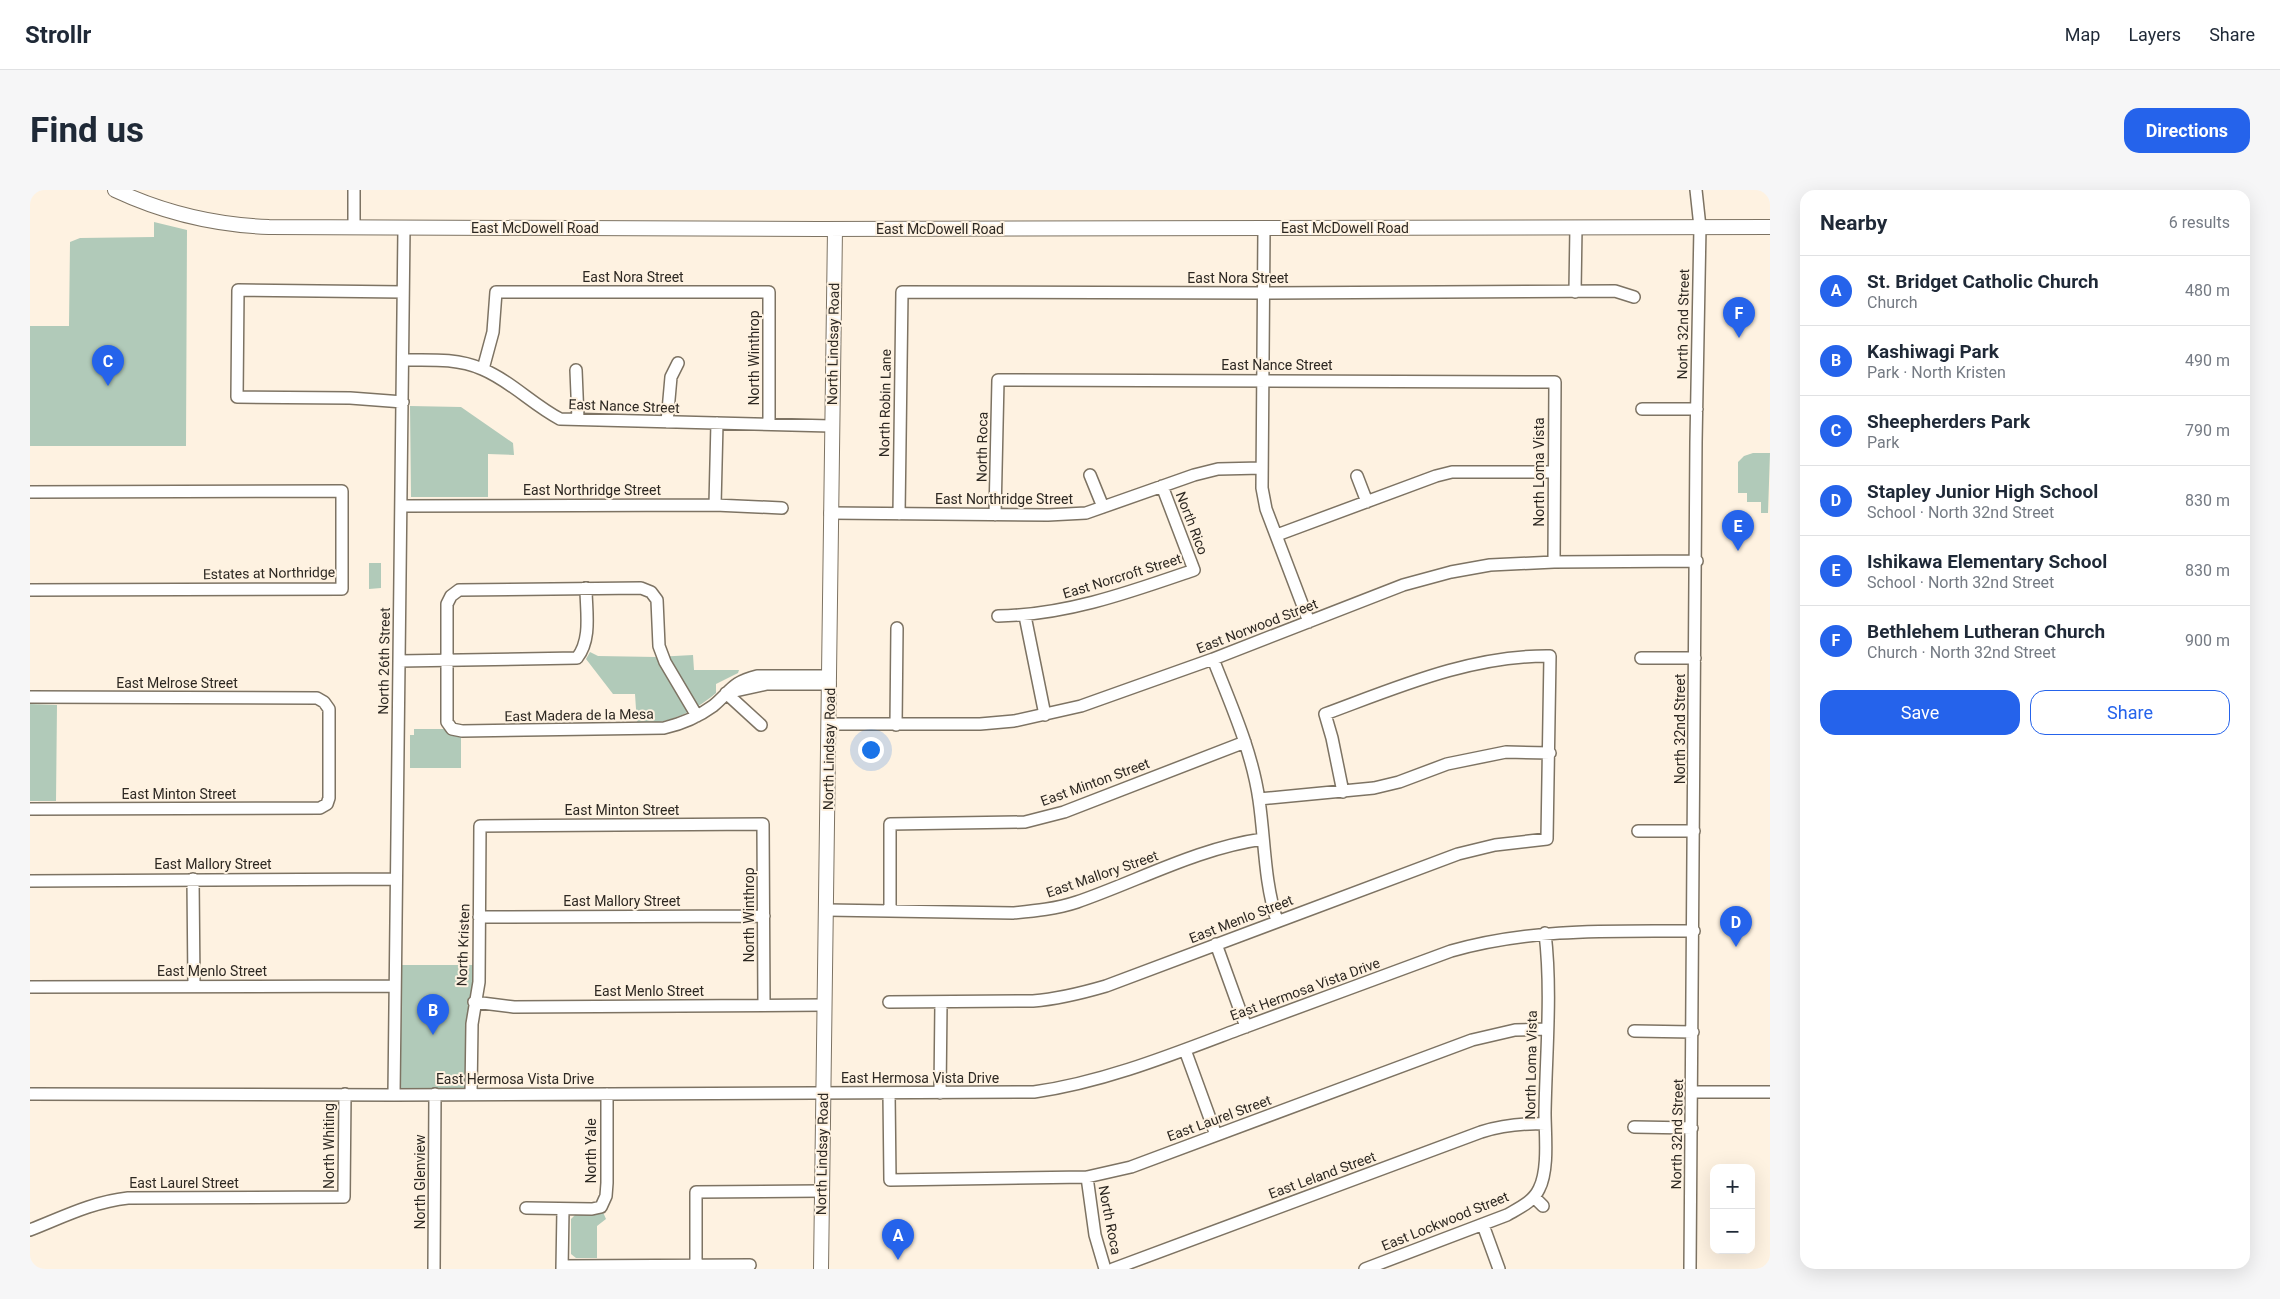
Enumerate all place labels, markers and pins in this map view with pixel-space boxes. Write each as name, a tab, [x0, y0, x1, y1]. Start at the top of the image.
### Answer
pin: F	[1723, 297, 1755, 338]
pin: C	[92, 345, 124, 386]
pin: E	[1722, 510, 1754, 551]
pin: D	[1720, 906, 1752, 947]
pin: B	[417, 994, 449, 1035]
pin: A	[882, 1219, 914, 1260]

